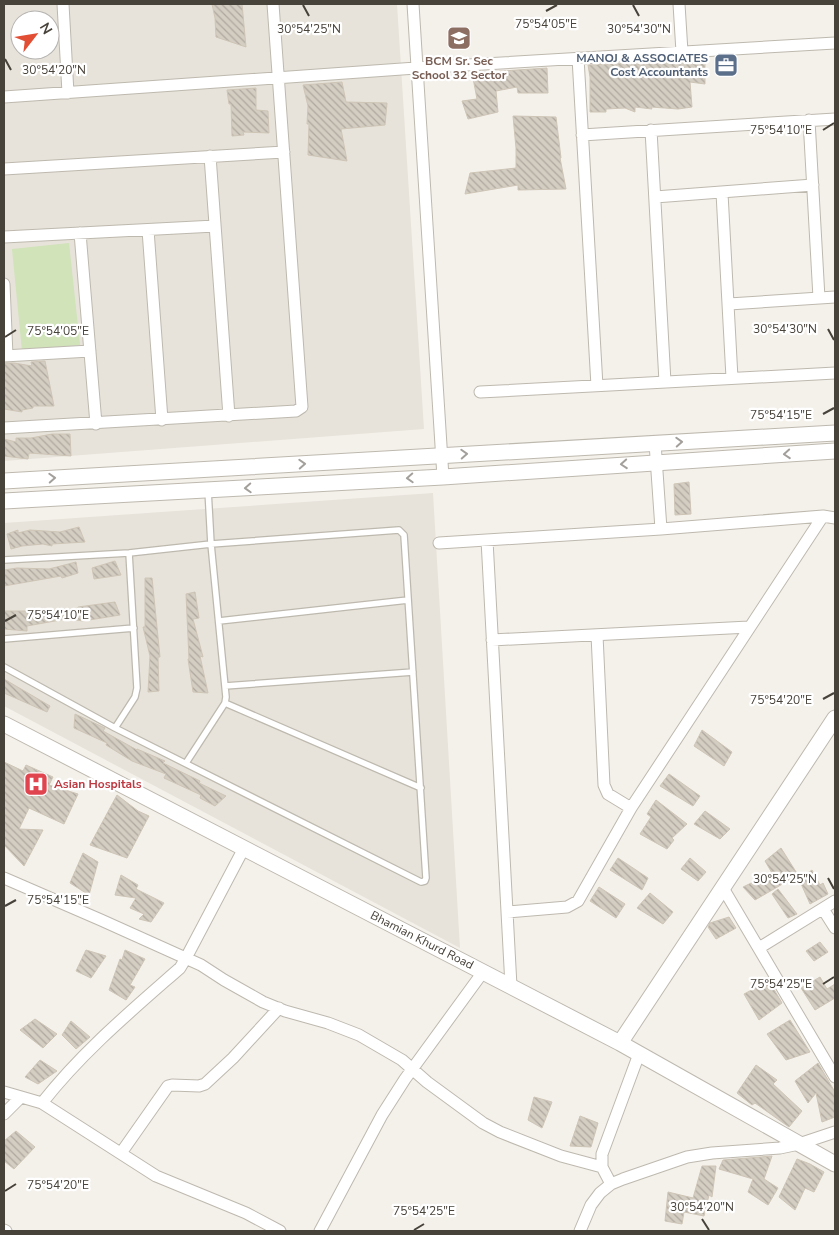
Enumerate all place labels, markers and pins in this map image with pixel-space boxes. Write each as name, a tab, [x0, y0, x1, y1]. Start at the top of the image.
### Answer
school or university icon: BCM Sr. Sec School 32 Sector	[446, 25, 472, 51]
place label: MANOJ & ASSOCIATES Cost Accountants	[576, 50, 708, 80]
office icon: MANOJ & ASSOCIATES Cost Accountants	[713, 52, 739, 78]
place label: BCM Sr. Sec School 32 Sector	[412, 53, 507, 83]
hospital icon: Asian Hospitals	[23, 771, 49, 797]
place label: Asian Hospitals	[54, 776, 142, 792]

